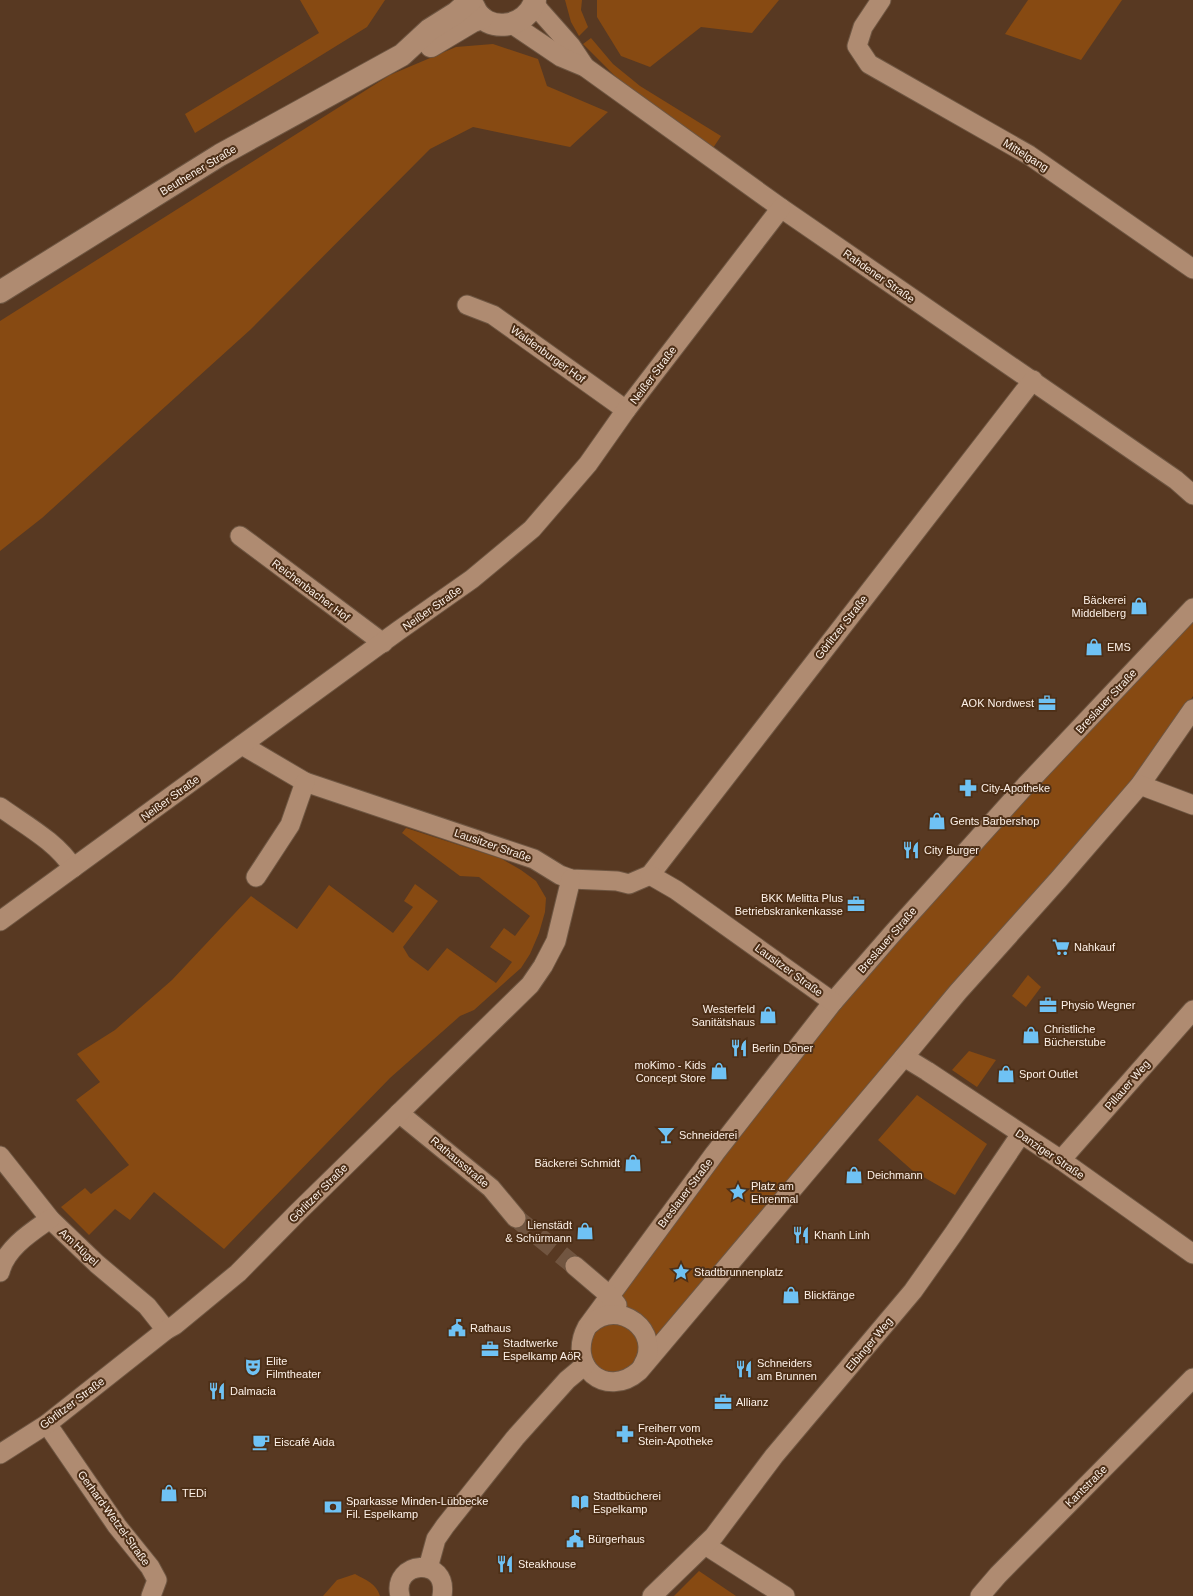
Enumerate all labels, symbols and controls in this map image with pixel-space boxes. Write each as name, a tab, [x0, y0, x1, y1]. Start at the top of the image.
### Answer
street label: Mittelgang	[1001, 136, 1051, 174]
street label: Beuthener Straße	[158, 142, 238, 198]
street label: Rahdener Straße	[841, 247, 917, 305]
street label: Waldenburger Hof	[509, 323, 588, 386]
street label: Neißer Straße	[627, 344, 679, 406]
street label: Reichenbacher Hof	[270, 557, 353, 624]
street label: Neißer Straße	[400, 583, 464, 633]
street label: Görlitzer Straße	[812, 593, 870, 661]
place label: Bäckerei Middelberg	[1072, 594, 1126, 619]
shop icon: Bäckerei Middelberg	[1129, 596, 1149, 616]
shop icon: EMS	[1084, 637, 1104, 657]
place label: EMS	[1107, 641, 1131, 653]
street label: Breslauer Straße	[1073, 666, 1139, 736]
office icon: AOK Nordwest	[1037, 693, 1057, 713]
place label: AOK Nordwest	[961, 697, 1034, 709]
street label: Neißer Straße	[139, 773, 201, 823]
pharmacy icon: City-Apotheke	[958, 778, 978, 798]
place label: City-Apotheke	[981, 782, 1050, 794]
shop icon: Gents Barbershop	[927, 811, 947, 831]
place label: Gents Barbershop	[950, 815, 1039, 827]
street label: Lausitzer Straße	[453, 826, 533, 864]
restaurant icon: City Burger	[901, 840, 921, 860]
place label: City Burger	[924, 844, 979, 856]
place label: BKK Melitta Plus Betriebskrankenkasse	[735, 892, 843, 917]
office icon: BKK Melitta Plus Betriebskrankenkasse	[846, 894, 866, 914]
street label: Breslauer Straße	[855, 905, 919, 975]
supermarket icon: Nahkauf	[1051, 937, 1071, 957]
street label: Lausitzer Straße	[753, 941, 825, 999]
place label: Nahkauf	[1074, 941, 1116, 953]
office icon: Physio Wegner	[1038, 995, 1058, 1015]
place label: Physio Wegner	[1061, 999, 1136, 1011]
place label: Westerfeld Sanitätshaus	[691, 1003, 755, 1028]
shop icon: Westerfeld Sanitätshaus	[758, 1005, 778, 1025]
place label: Christliche Bücherstube	[1044, 1023, 1106, 1048]
shop icon: Christliche Bücherstube	[1021, 1025, 1041, 1045]
restaurant icon: Berlin Döner	[729, 1038, 749, 1058]
place label: Berlin Döner	[752, 1042, 813, 1054]
street label: Pillauer Weg	[1102, 1058, 1152, 1112]
place label: moKimo - Kids Concept Store	[634, 1059, 706, 1084]
shop icon: moKimo - Kids Concept Store	[709, 1061, 729, 1081]
shop icon: Sport Outlet	[996, 1064, 1016, 1084]
place label: Sport Outlet	[1019, 1068, 1078, 1080]
bar icon: Schneiderei	[656, 1125, 676, 1145]
street label: Danziger Straße	[1013, 1127, 1087, 1181]
place label: Schneiderei	[679, 1129, 737, 1141]
street label: Rathausstraße	[429, 1134, 491, 1190]
shop icon: Bäckerei Schmidt	[623, 1153, 643, 1173]
street label: Breslauer Straße	[655, 1156, 715, 1230]
place label: Bäckerei Schmidt	[534, 1157, 620, 1169]
street label: Görlitzer Straße	[286, 1161, 350, 1225]
shop icon: Deichmann	[844, 1165, 864, 1185]
place label: Deichmann	[867, 1169, 923, 1181]
place label: Platz am Ehrenmal	[751, 1180, 798, 1205]
place icon: Platz am Ehrenmal	[728, 1182, 748, 1202]
place label: Lienstädt & Schürmann	[505, 1219, 572, 1244]
shop icon: Lienstädt & Schürmann	[575, 1221, 595, 1241]
restaurant icon: Khanh Linh	[791, 1225, 811, 1245]
street label: Am Hügel	[57, 1226, 101, 1268]
place label: Khanh Linh	[814, 1229, 870, 1241]
place icon: Stadtbrunnenplatz	[671, 1262, 691, 1282]
place label: Stadtbrunnenplatz	[694, 1266, 783, 1278]
shop icon: Blickfänge	[781, 1285, 801, 1305]
place label: Blickfänge	[804, 1289, 855, 1301]
street label: Elbinger Weg	[843, 1315, 895, 1373]
public building icon: Rathaus	[447, 1318, 467, 1338]
place label: Rathaus	[470, 1322, 511, 1334]
place label: Stadtwerke Espelkamp AöR	[503, 1337, 581, 1362]
office icon: Stadtwerke Espelkamp AöR	[480, 1339, 500, 1359]
place label: Elite Filmtheater	[266, 1355, 321, 1380]
theatre icon: Elite Filmtheater	[243, 1357, 263, 1377]
place label: Schneiders am Brunnen	[757, 1357, 817, 1382]
restaurant icon: Schneiders am Brunnen	[734, 1359, 754, 1379]
street label: Görlitzer Straße	[37, 1375, 107, 1431]
restaurant icon: Dalmacia	[207, 1381, 227, 1401]
place label: Dalmacia	[230, 1385, 277, 1397]
office icon: Allianz	[713, 1392, 733, 1412]
place label: Allianz	[736, 1396, 768, 1408]
place label: Freiherr vom Stein-Apotheke	[638, 1422, 713, 1447]
pharmacy icon: Freiherr vom Stein-Apotheke	[615, 1424, 635, 1444]
cafe icon: Eiscafé Aida	[251, 1432, 271, 1452]
place label: Eiscafé Aida	[274, 1436, 335, 1448]
street label: Kantstraße	[1063, 1463, 1109, 1509]
street label: Gerhard-Wetzel-Straße	[76, 1468, 152, 1568]
shop icon: TEDi	[159, 1483, 179, 1503]
place label: TEDi	[182, 1487, 206, 1499]
place label: Stadtbücherei Espelkamp	[593, 1490, 661, 1515]
library icon: Stadtbücherei Espelkamp	[570, 1492, 590, 1512]
place label: Sparkasse Minden-Lübbecke Fil. Espelkamp	[346, 1495, 488, 1520]
bank icon: Sparkasse Minden-Lübbecke Fil. Espelkamp	[323, 1497, 343, 1517]
public building icon: Bürgerhaus	[565, 1529, 585, 1549]
place label: Bürgerhaus	[588, 1533, 645, 1545]
restaurant icon: Steakhouse	[495, 1554, 515, 1574]
place label: Steakhouse	[518, 1558, 576, 1570]

